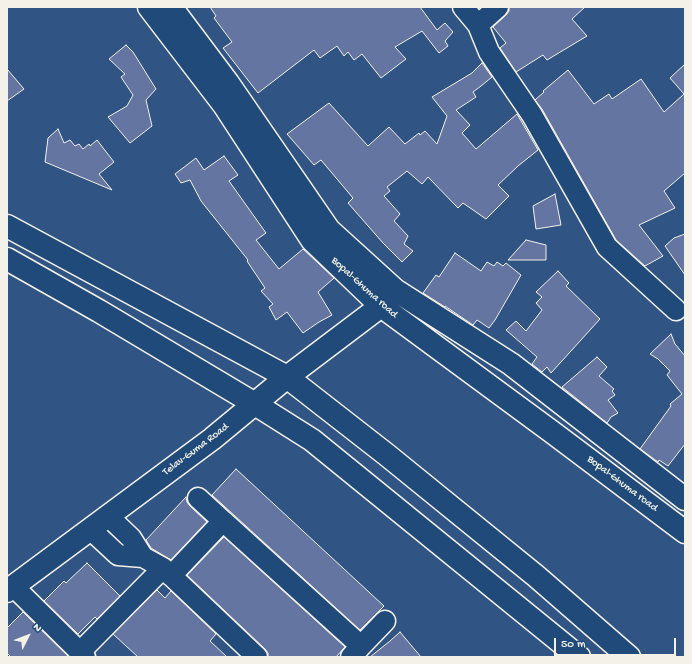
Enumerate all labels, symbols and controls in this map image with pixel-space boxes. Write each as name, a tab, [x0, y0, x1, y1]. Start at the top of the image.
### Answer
street label: Bopal-Ghuma road	[328, 255, 400, 321]
street label: Telav-Guma Road	[160, 421, 232, 479]
street label: Bopal-Ghuma road	[584, 453, 660, 515]
north arrow	[8, 616, 48, 656]
text: N	[30, 621, 44, 635]
scale bar	[556, 630, 678, 656]
text: 50 m	[561, 638, 586, 652]

